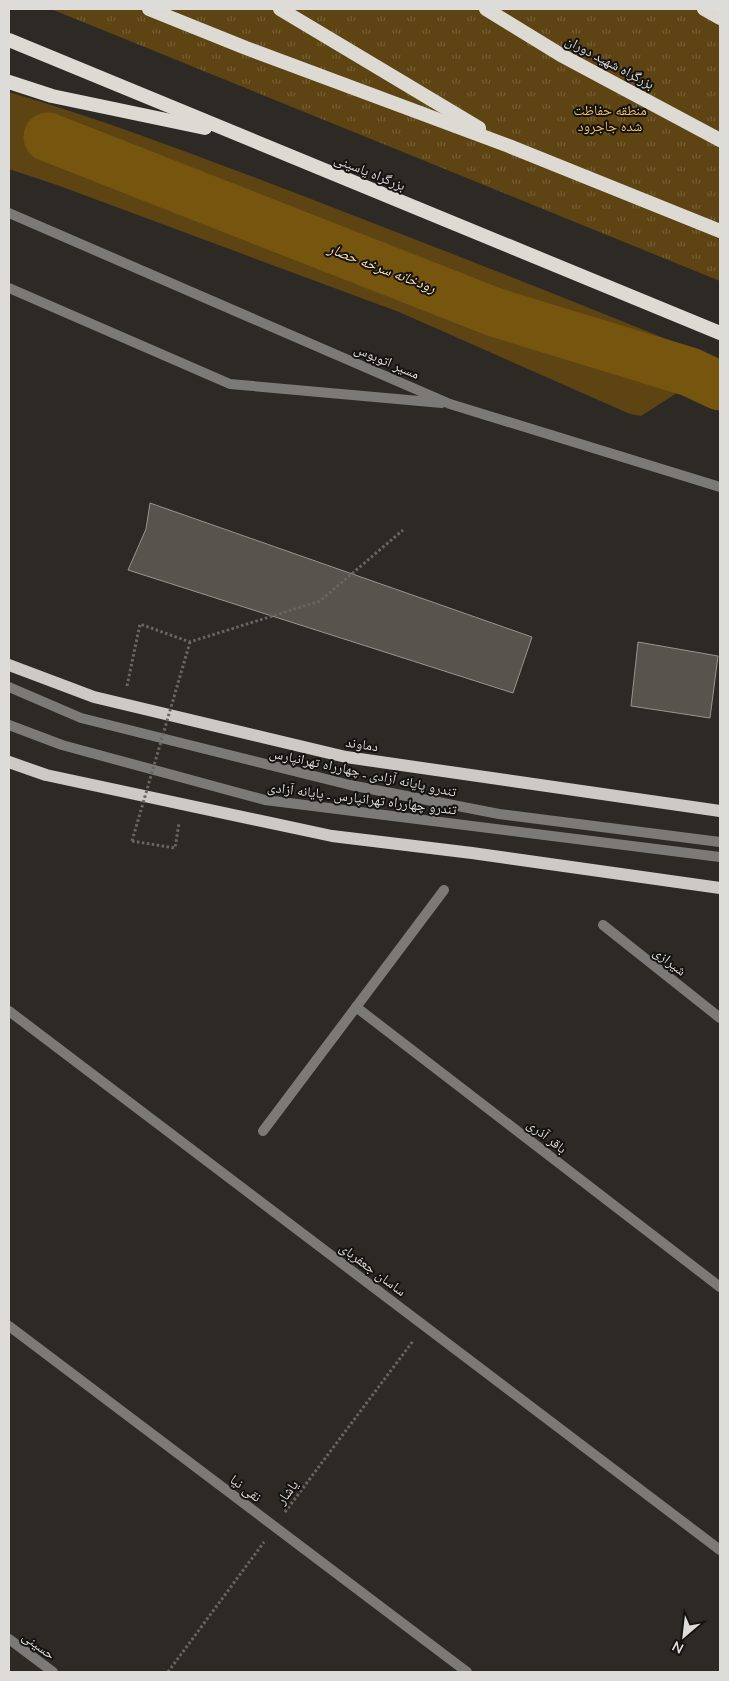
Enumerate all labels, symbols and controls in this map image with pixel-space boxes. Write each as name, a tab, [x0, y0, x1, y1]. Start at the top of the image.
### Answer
street label: بزرگراه شهید دوران	[562, 31, 658, 94]
park label: منطقه حفاظت شده جاجرود	[573, 101, 647, 136]
street label: بزرگراه یاسینی	[331, 150, 408, 195]
water label: رودخانه سرخه حصار	[324, 238, 439, 298]
street label: مسیر اتوبوس	[351, 339, 422, 384]
street label: دماوند	[344, 733, 380, 756]
street label: تندرو پایانه آزادی ـ چهارراه تهرانپارس	[268, 743, 458, 802]
street label: تندرو چهارراه تهرانپارس ـ پایانه آزادی	[266, 777, 458, 820]
street label: شیرازی	[649, 942, 690, 980]
street label: باقر آذری	[523, 1115, 571, 1158]
street label: ساسان جعفربای	[335, 1238, 410, 1301]
street label: نقی نیا	[226, 1470, 265, 1507]
street label: یاشار	[271, 1476, 303, 1509]
north arrow	[659, 1611, 709, 1661]
street label: حسینی	[18, 1627, 59, 1664]
text: N	[669, 1636, 687, 1658]

